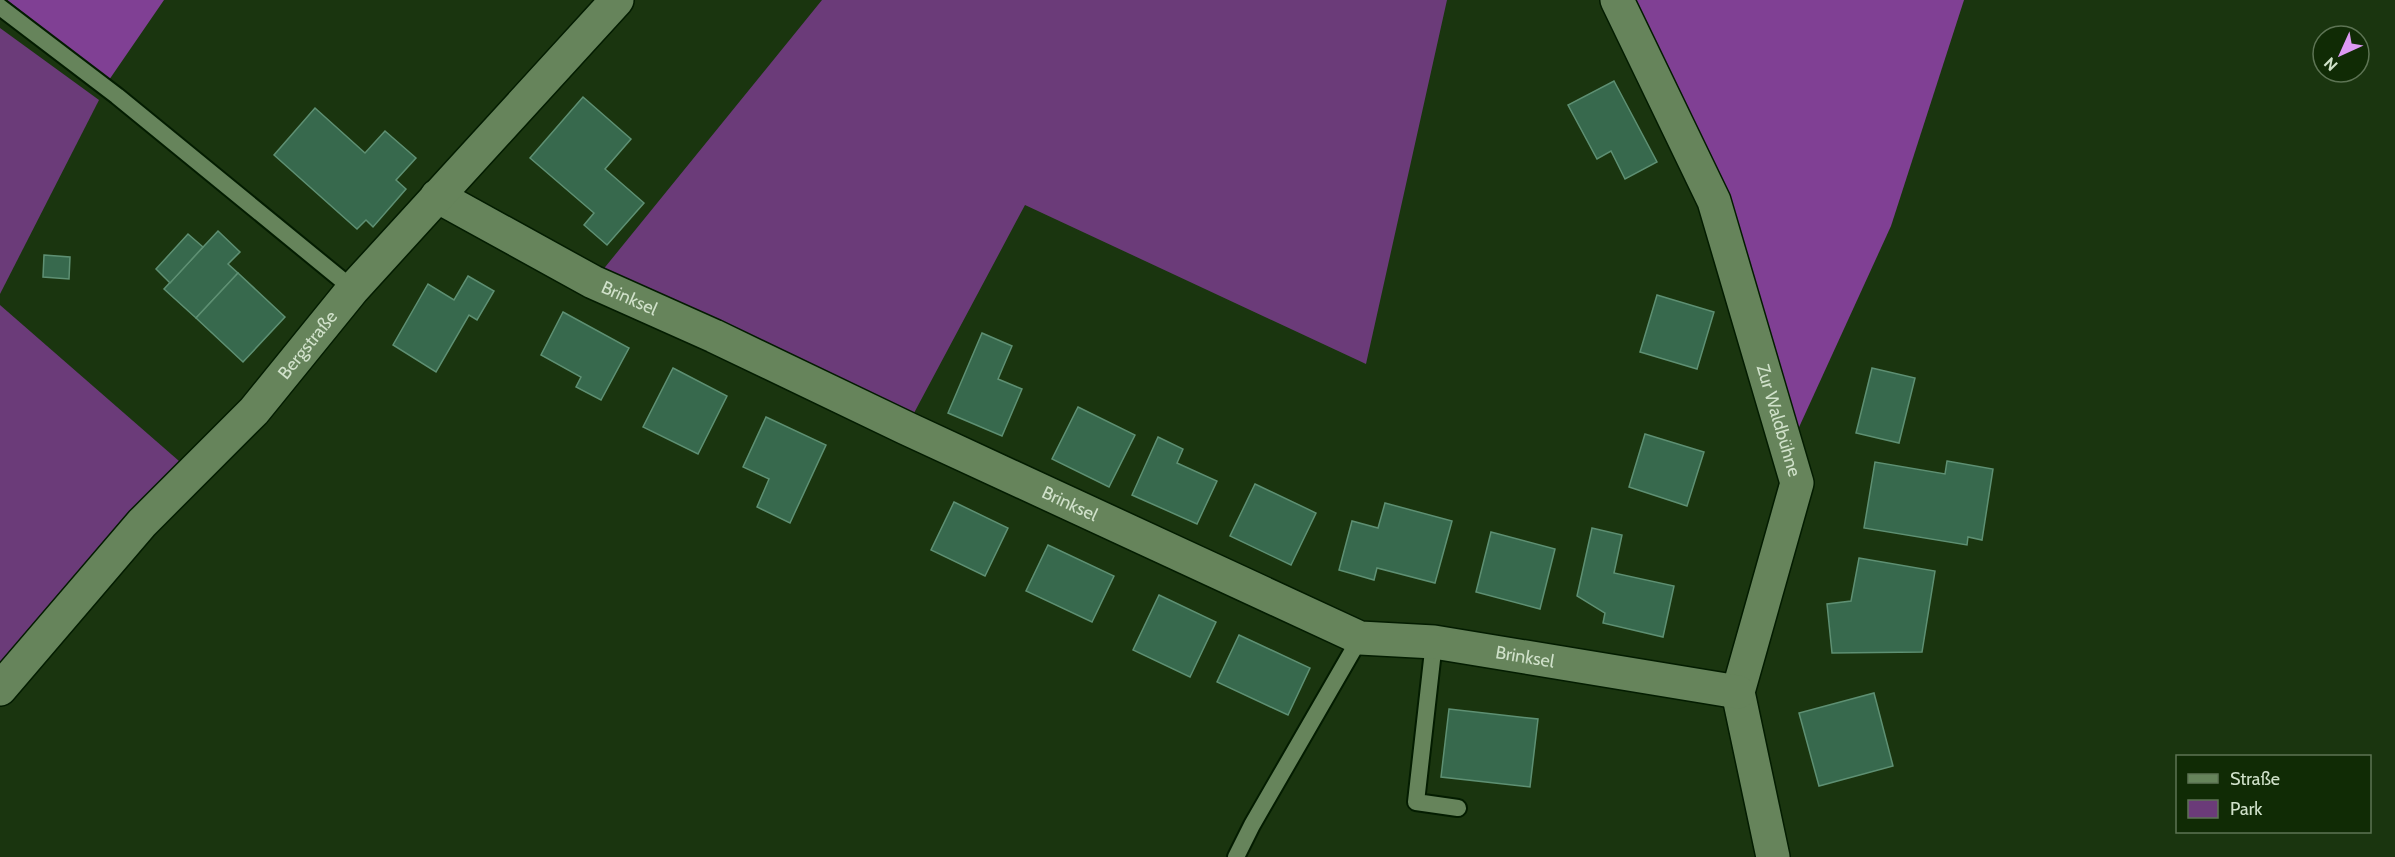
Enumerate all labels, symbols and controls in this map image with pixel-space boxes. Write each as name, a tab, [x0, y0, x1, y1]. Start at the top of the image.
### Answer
north arrow	[2311, 24, 2371, 84]
text: N	[2320, 54, 2341, 75]
street label: Brinksel	[598, 276, 662, 321]
street label: Bergstraße	[273, 306, 342, 384]
street label: Zur Waldbühne	[1752, 362, 1806, 479]
street label: Brinksel	[1038, 481, 1102, 526]
street label: Brinksel	[1494, 641, 1557, 673]
legend	[2176, 755, 2371, 833]
text: Straße	[2230, 768, 2280, 790]
text: Park	[2230, 798, 2263, 820]

